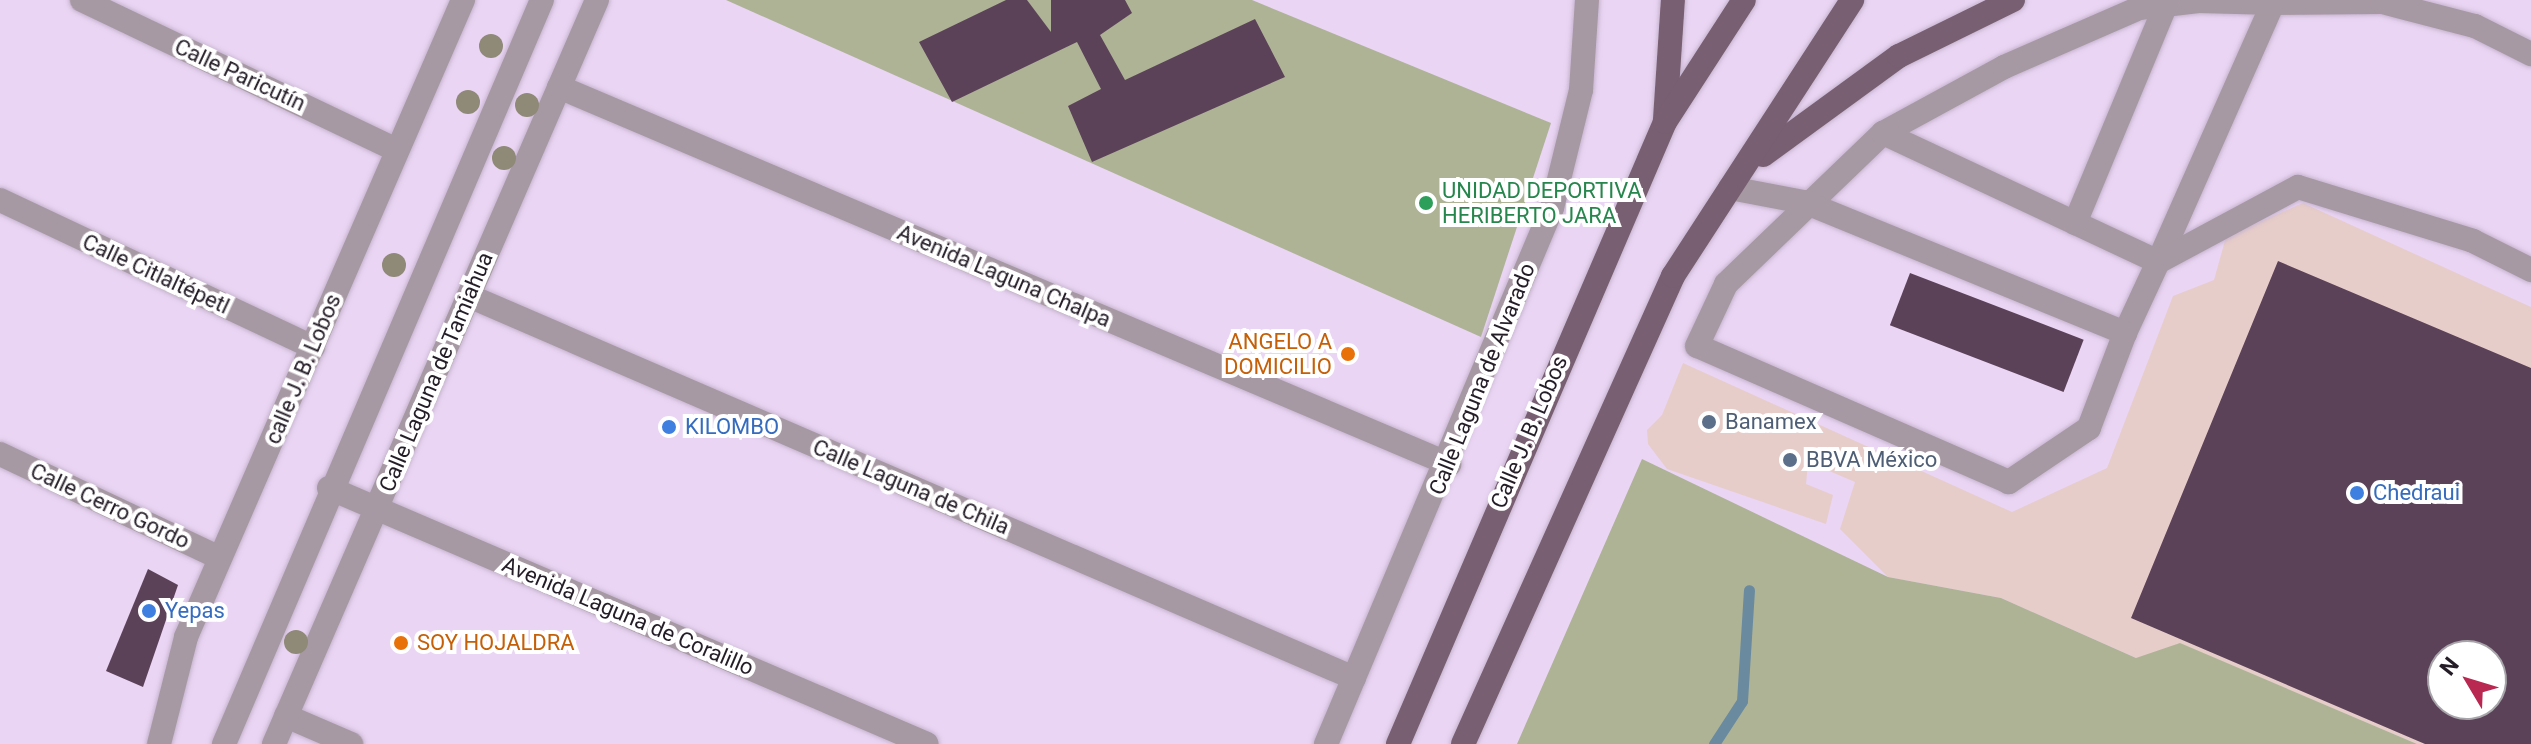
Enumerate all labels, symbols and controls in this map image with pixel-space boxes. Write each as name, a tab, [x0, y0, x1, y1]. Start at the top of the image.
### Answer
street label: Calle Paricutín	[170, 33, 310, 117]
place label: UNIDAD DEPORTIVA HERIBERTO JARA	[1442, 177, 1642, 228]
marker: UNIDAD DEPORTIVA HERIBERTO JARA	[1417, 194, 1435, 212]
street label: Avenida Laguna Chalpa	[893, 219, 1115, 333]
street label: Calle Citlaltépetl	[78, 228, 234, 320]
street label: Calle Laguna de Tamiahua	[373, 248, 499, 496]
street label: Calle Laguna de Alvarado	[1423, 259, 1541, 499]
street label: calle J. B. Lobos	[260, 290, 346, 448]
place label: ANGELO A DOMICILIO	[1224, 328, 1332, 380]
marker: ANGELO A DOMICILIO	[1339, 345, 1357, 363]
street label: Calle J. B. Lobos	[1485, 352, 1573, 512]
place label: Banamex	[1725, 409, 1817, 435]
marker: Banamex	[1700, 413, 1718, 431]
place label: KILOMBO	[685, 414, 779, 440]
marker: KILOMBO	[660, 418, 678, 436]
street label: Calle Laguna de Chila	[809, 434, 1013, 540]
place label: BBVA México	[1806, 447, 1937, 473]
marker: BBVA México	[1781, 451, 1799, 469]
street label: Calle Cerro Gordo	[26, 458, 194, 554]
place label: Chedraui	[2373, 480, 2460, 506]
marker: Chedraui	[2348, 484, 2366, 502]
street label: Avenida Laguna de Coralillo	[498, 551, 758, 681]
place label: Yepas	[165, 598, 225, 624]
marker: Yepas	[140, 602, 158, 620]
place label: SOY HOJALDRA	[417, 630, 575, 656]
marker: SOY HOJALDRA	[392, 634, 410, 652]
north arrow	[2427, 640, 2507, 720]
text: N	[2435, 652, 2464, 680]

